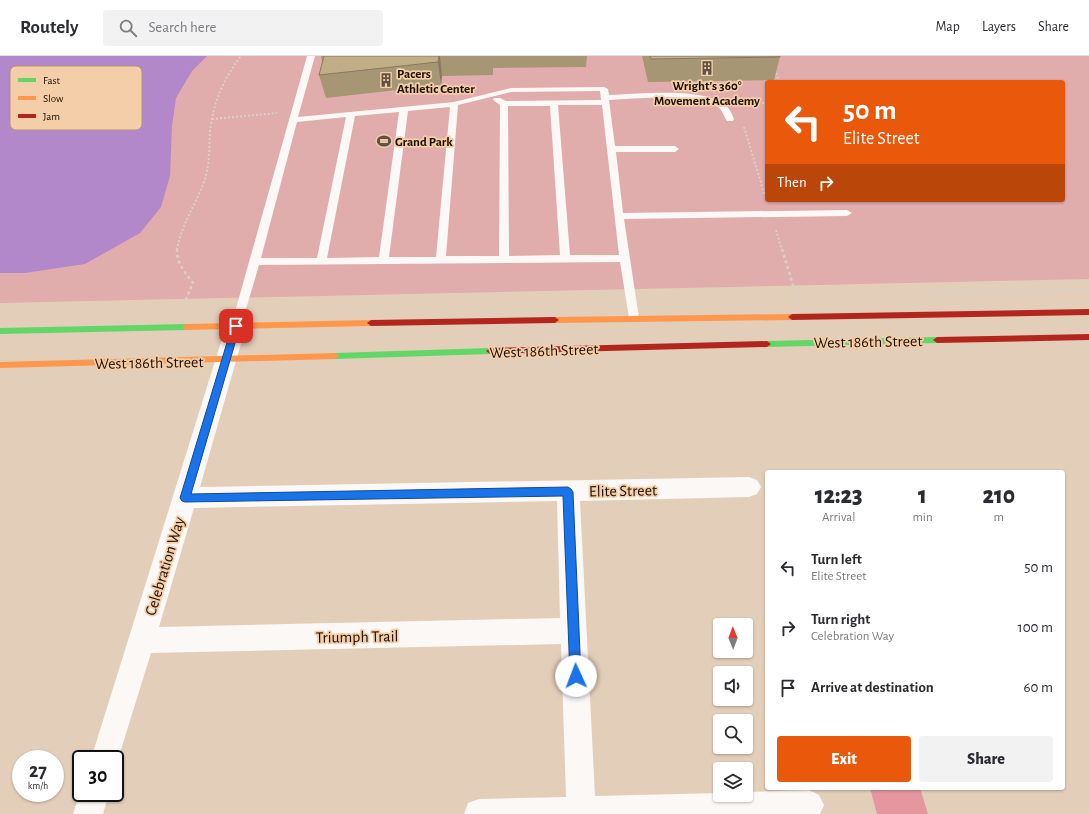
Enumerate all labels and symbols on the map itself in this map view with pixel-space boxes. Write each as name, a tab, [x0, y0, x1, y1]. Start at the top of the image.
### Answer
building icon: Wright's 360° Movement Academy	[699, 60, 715, 76]
legend	[10, 66, 142, 130]
place label: Pacers Athletic Center	[397, 68, 475, 96]
building icon: Pacers Athletic Center	[378, 72, 394, 88]
text: Fast	[43, 75, 61, 86]
place label: Wright's 360° Movement Academy	[654, 80, 760, 108]
text: Slow	[43, 93, 64, 104]
text: Jam	[43, 111, 60, 122]
sports icon: Grand Park	[376, 133, 392, 149]
place label: Grand Park	[395, 136, 453, 149]
pin	[219, 309, 253, 343]
street label: West 186th Street	[813, 333, 923, 351]
street label: West 186th Street	[489, 341, 599, 361]
street label: West 186th Street	[94, 354, 204, 372]
street label: Elite Street	[589, 482, 657, 500]
street label: Celebration Way	[142, 515, 189, 618]
north arrow	[713, 618, 753, 658]
street label: Triumph Trail	[315, 628, 399, 646]
position arrow	[555, 655, 597, 697]
speed limit sign: 30	[72, 750, 124, 802]

